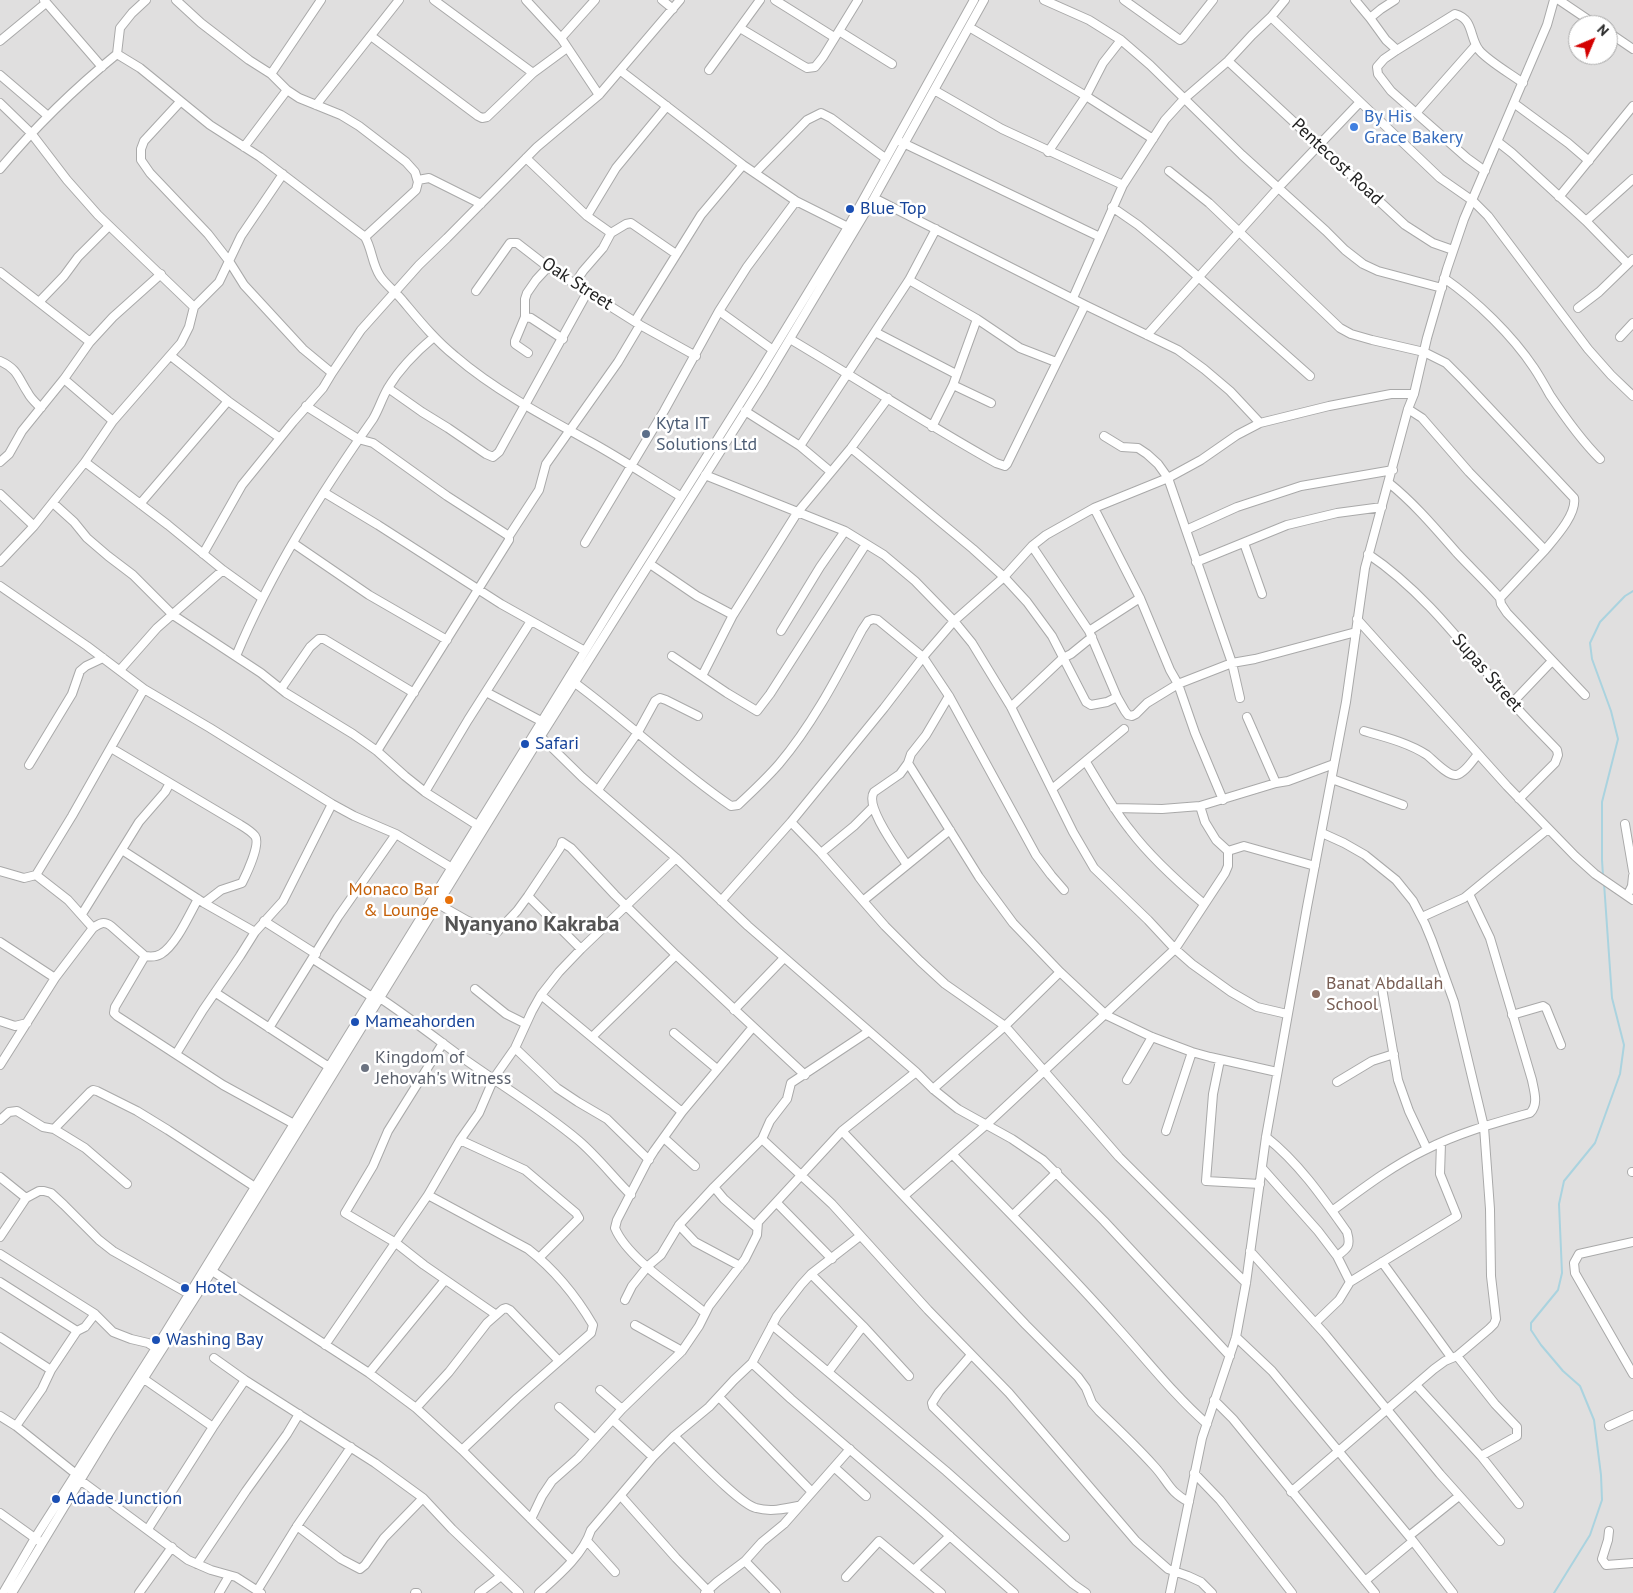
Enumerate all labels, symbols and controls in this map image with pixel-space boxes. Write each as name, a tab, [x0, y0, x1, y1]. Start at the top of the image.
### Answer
north arrow	[1568, 15, 1618, 65]
text: N	[1593, 20, 1613, 40]
place label: By His Grace Bakery	[1364, 106, 1463, 148]
street label: Pentecost Road	[1287, 114, 1387, 210]
marker: By His Grace Bakery	[1348, 121, 1360, 133]
place label: Blue Top	[860, 198, 926, 220]
marker: Blue Top	[844, 203, 856, 215]
street label: Oak Street	[537, 253, 617, 315]
place label: Kyta IT Solutions Ltd	[656, 413, 757, 456]
marker: Kyta IT Solutions Ltd	[640, 428, 652, 440]
street label: Supas Street	[1447, 630, 1527, 716]
place label: Safari	[535, 733, 579, 755]
marker: Safari	[519, 738, 531, 750]
place label: Monaco Bar & Lounge	[349, 879, 439, 922]
marker: Monaco Bar & Lounge	[443, 894, 455, 906]
district label: Nyanyano Kakraba	[445, 912, 619, 938]
place label: Banat Abdallah School	[1326, 973, 1443, 1016]
marker: Banat Abdallah School	[1310, 988, 1322, 1000]
place label: Mameahorden	[365, 1011, 475, 1033]
marker: Mameahorden	[349, 1016, 361, 1028]
place label: Kingdom of Jehovah's Witness	[375, 1047, 511, 1090]
marker: Kingdom of Jehovah's Witness	[359, 1062, 371, 1074]
place label: Hotel	[195, 1277, 237, 1299]
marker: Hotel	[179, 1282, 191, 1294]
place label: Washing Bay	[166, 1329, 263, 1351]
marker: Washing Bay	[150, 1334, 162, 1346]
place label: Adade Junction	[66, 1488, 182, 1510]
marker: Adade Junction	[50, 1493, 62, 1505]

